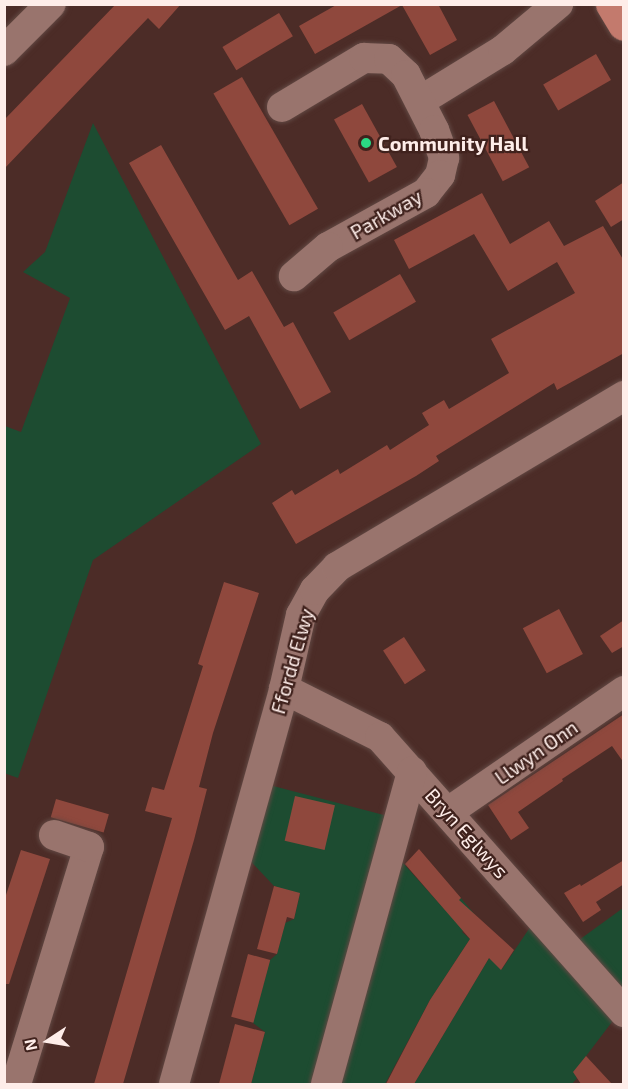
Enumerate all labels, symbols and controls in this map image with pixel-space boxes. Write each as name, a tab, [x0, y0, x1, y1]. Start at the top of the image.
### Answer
place label: Community Hall	[378, 131, 528, 155]
marker: Community Hall	[359, 136, 373, 150]
street label: Parkway	[346, 184, 426, 244]
street label: Ffordd Elwy	[265, 605, 319, 717]
street label: Llwyn Onn	[490, 715, 582, 789]
street label: Bryn Eglwys	[421, 783, 513, 883]
north arrow	[18, 1011, 78, 1071]
text: N	[19, 1037, 40, 1052]

